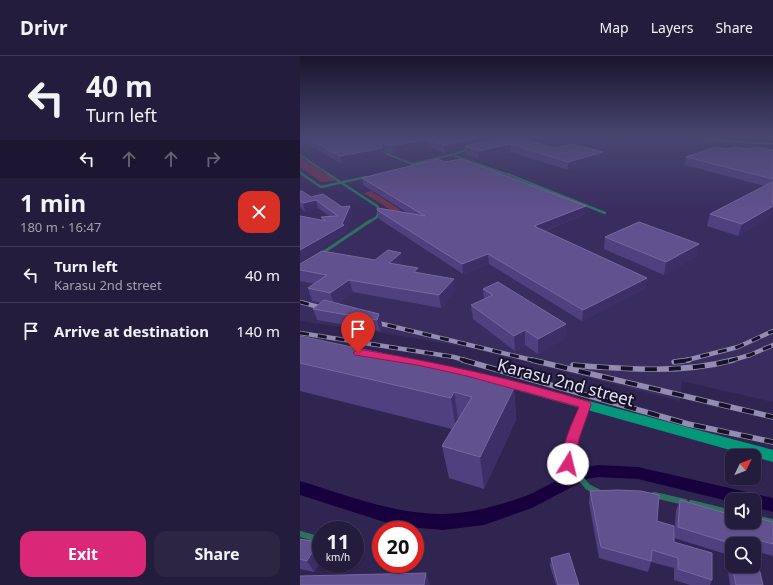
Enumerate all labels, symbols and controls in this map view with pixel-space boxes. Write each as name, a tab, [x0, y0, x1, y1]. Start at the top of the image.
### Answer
text: Drivr	[20, 15, 67, 41]
text: Map	[600, 18, 629, 37]
text: Layers	[651, 18, 693, 37]
text: Share	[715, 18, 753, 37]
text: 40 m	[86, 67, 153, 105]
icon: left	[20, 72, 72, 124]
text: Turn left	[86, 103, 157, 127]
icon: left	[76, 148, 98, 170]
icon: ahead	[118, 148, 140, 170]
icon: ahead	[160, 148, 182, 170]
icon: right	[202, 148, 224, 170]
text: 1 min	[20, 186, 86, 219]
button: close	[238, 191, 280, 233]
text: 180 m · 16:47	[20, 218, 101, 236]
text: Turn left	[54, 256, 118, 276]
icon: left	[20, 264, 42, 286]
text: 40 m	[245, 265, 280, 285]
text: Karasu 2nd street	[54, 276, 162, 294]
pin	[341, 312, 375, 353]
icon: arrive	[347, 318, 369, 340]
icon: arrive	[20, 320, 42, 342]
text: Arrive at destination	[54, 321, 209, 341]
text: 140 m	[236, 321, 280, 341]
street label: Karasu 2nd street	[495, 353, 637, 411]
position arrow	[547, 443, 589, 485]
north arrow	[725, 449, 761, 485]
map controls	[725, 449, 761, 573]
button: sound	[725, 493, 761, 529]
speed limit sign: 20	[372, 521, 424, 573]
text: 11	[327, 528, 349, 555]
button: Exit	[20, 531, 146, 577]
button: Share	[154, 531, 280, 577]
button: search	[725, 537, 761, 573]
text: km/h	[326, 550, 350, 564]

